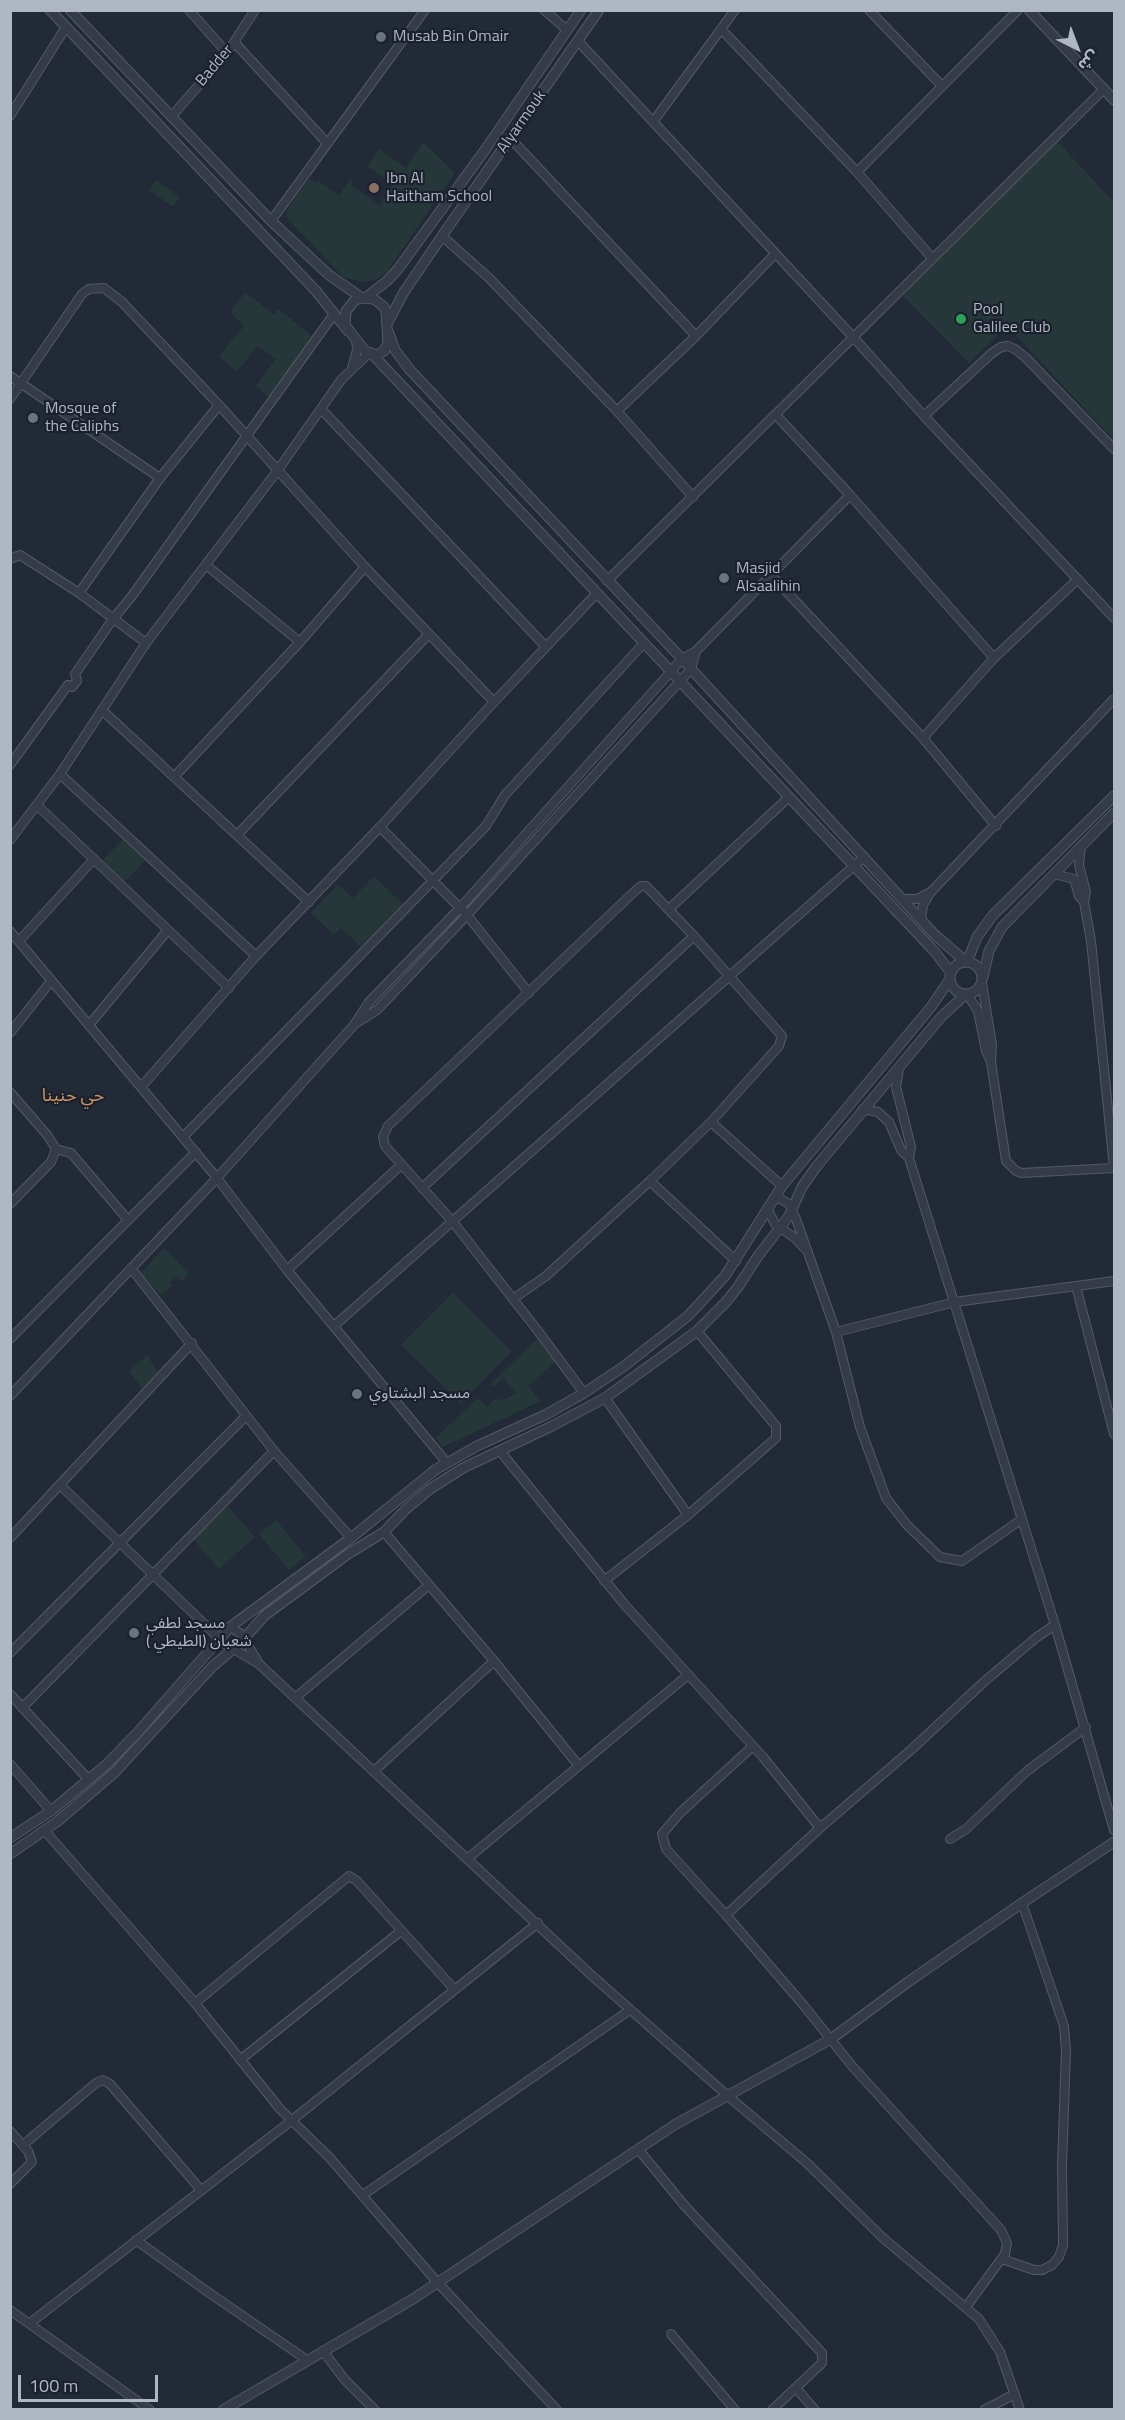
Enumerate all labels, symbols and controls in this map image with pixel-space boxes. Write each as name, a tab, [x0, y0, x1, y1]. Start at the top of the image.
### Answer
north arrow	[1047, 18, 1107, 78]
place label: Musab Bin Omair	[393, 27, 509, 47]
marker: Musab Bin Omair	[374, 30, 388, 44]
street label: Badder	[192, 41, 238, 91]
text: ش	[1073, 45, 1105, 78]
street label: Alyarmouk	[493, 87, 551, 157]
place label: Ibn Al Haitham School	[386, 169, 492, 207]
marker: Ibn Al Haitham School	[367, 181, 381, 195]
place label: Pool Galilee Club	[973, 300, 1051, 338]
marker: Pool Galilee Club	[954, 312, 968, 326]
place label: Mosque of the Caliphs	[45, 399, 119, 437]
marker: Mosque of the Caliphs	[26, 411, 40, 425]
place label: Masjid Alsaalihin	[736, 559, 801, 597]
marker: Masjid Alsaalihin	[717, 571, 731, 585]
district label: حي حنينا	[42, 1086, 104, 1108]
place label: مسجد البشتاوي	[369, 1384, 470, 1404]
marker: مسجد البشتاوي	[350, 1387, 364, 1401]
place label: مسجد لطفي شعبان (الطيطي )	[146, 1614, 252, 1652]
marker: مسجد لطفي شعبان (الطيطي )	[127, 1626, 141, 1640]
scale bar	[21, 2363, 160, 2401]
text: 100 m	[29, 2372, 78, 2399]

